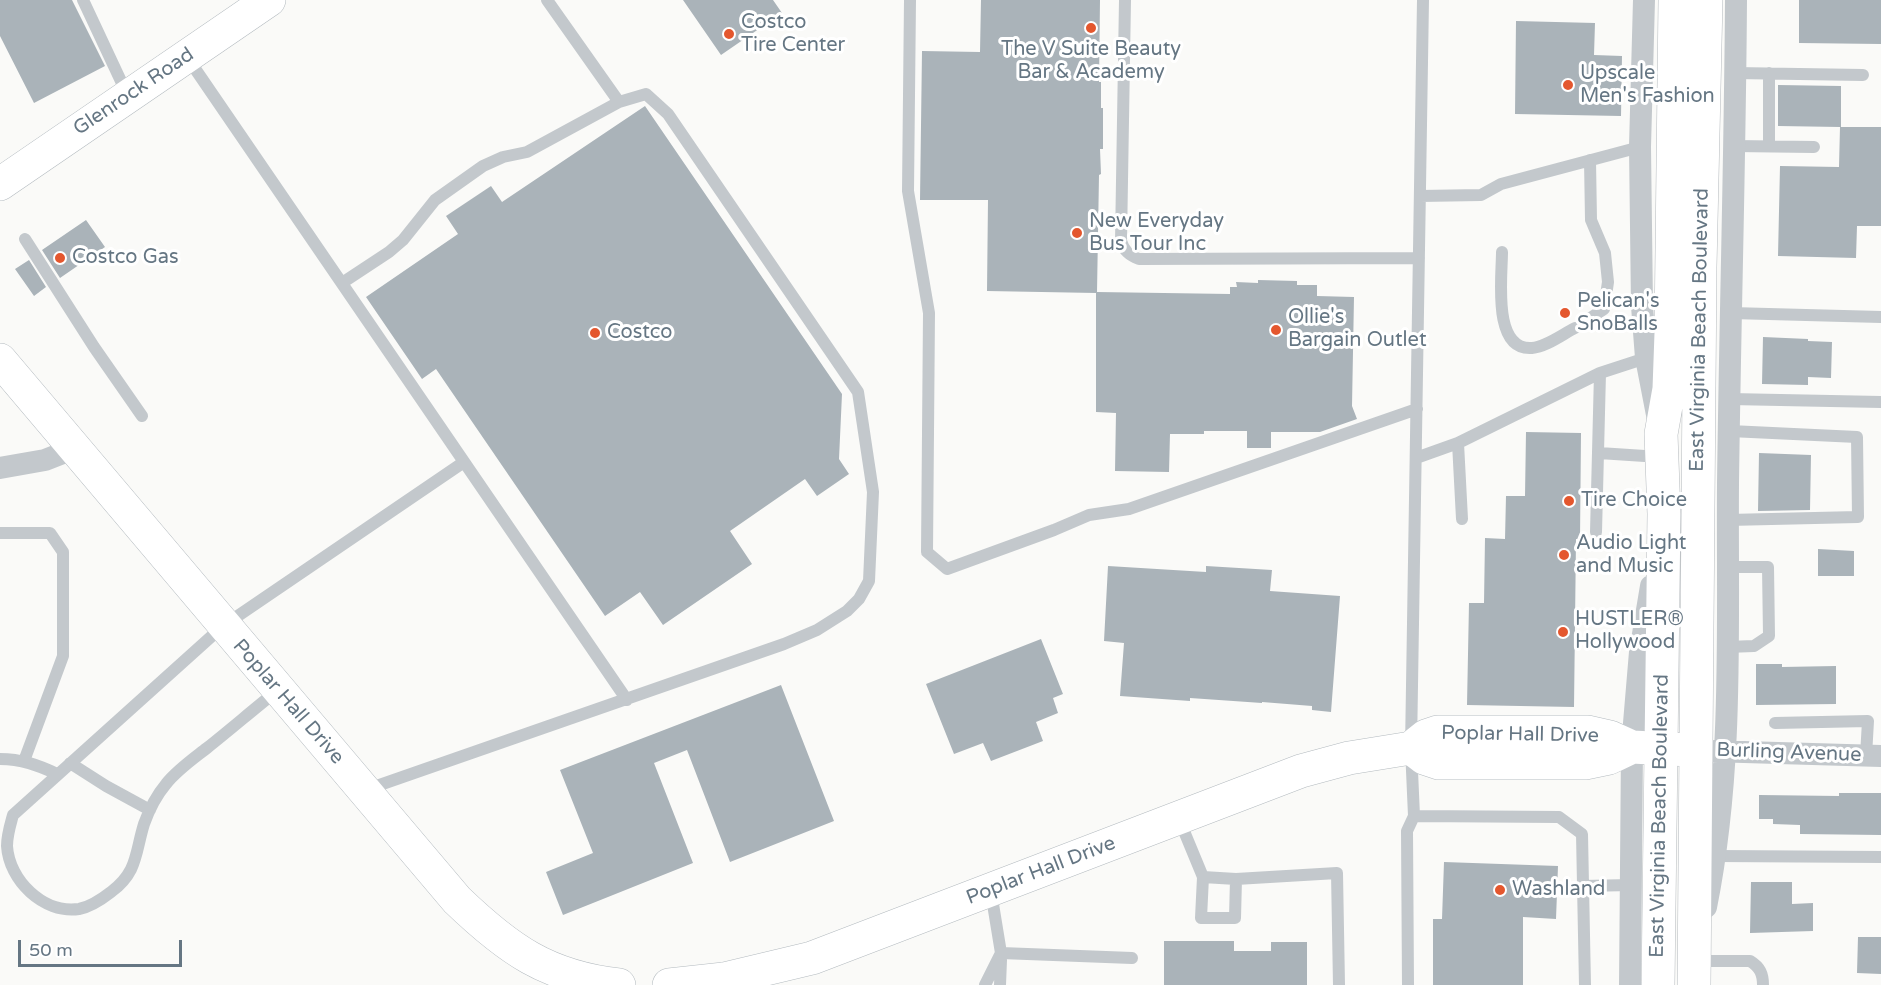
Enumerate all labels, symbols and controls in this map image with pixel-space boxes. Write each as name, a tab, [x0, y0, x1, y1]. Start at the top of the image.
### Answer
place label: Costco Tire Center	[741, 11, 845, 58]
marker: The V Suite Beauty Bar & Academy	[1084, 21, 1098, 35]
marker: Costco Tire Center	[722, 27, 736, 41]
place label: The V Suite Beauty Bar & Academy	[1001, 38, 1181, 85]
street label: Glenrock Road	[69, 43, 199, 141]
place label: Upscale Men's Fashion	[1580, 62, 1715, 109]
marker: Upscale Men's Fashion	[1561, 78, 1575, 92]
street label: East Virginia Beach Boulevard	[1686, 188, 1714, 472]
place label: New Everyday Bus Tour Inc	[1089, 210, 1224, 257]
marker: New Everyday Bus Tour Inc	[1070, 226, 1084, 240]
place label: Costco Gas	[72, 246, 179, 270]
marker: Costco Gas	[53, 251, 67, 265]
place label: Pelican's SnoBalls	[1577, 290, 1660, 337]
place label: Ollie's Bargain Outlet	[1288, 306, 1427, 353]
marker: Pelican's SnoBalls	[1558, 306, 1572, 320]
place label: Costco	[607, 321, 672, 345]
marker: Ollie's Bargain Outlet	[1269, 323, 1283, 337]
marker: Costco	[588, 326, 602, 340]
place label: Tire Choice	[1581, 489, 1687, 513]
marker: Tire Choice	[1562, 494, 1576, 508]
place label: Audio Light and Music	[1576, 532, 1686, 579]
marker: Audio Light and Music	[1557, 548, 1571, 562]
place label: HUSTLER® Hollywood	[1575, 608, 1684, 655]
marker: HUSTLER® Hollywood	[1556, 625, 1570, 639]
street label: Poplar Hall Drive	[227, 635, 349, 769]
street label: East Virginia Beach Boulevard	[1646, 674, 1674, 958]
street label: Poplar Hall Drive	[1441, 722, 1599, 748]
street label: Burling Avenue	[1716, 738, 1862, 768]
street label: Poplar Hall Drive	[963, 832, 1119, 910]
place label: Washland	[1512, 878, 1605, 902]
marker: Washland	[1493, 883, 1507, 897]
scale bar	[21, 928, 184, 966]
text: 50 m	[29, 939, 73, 961]

